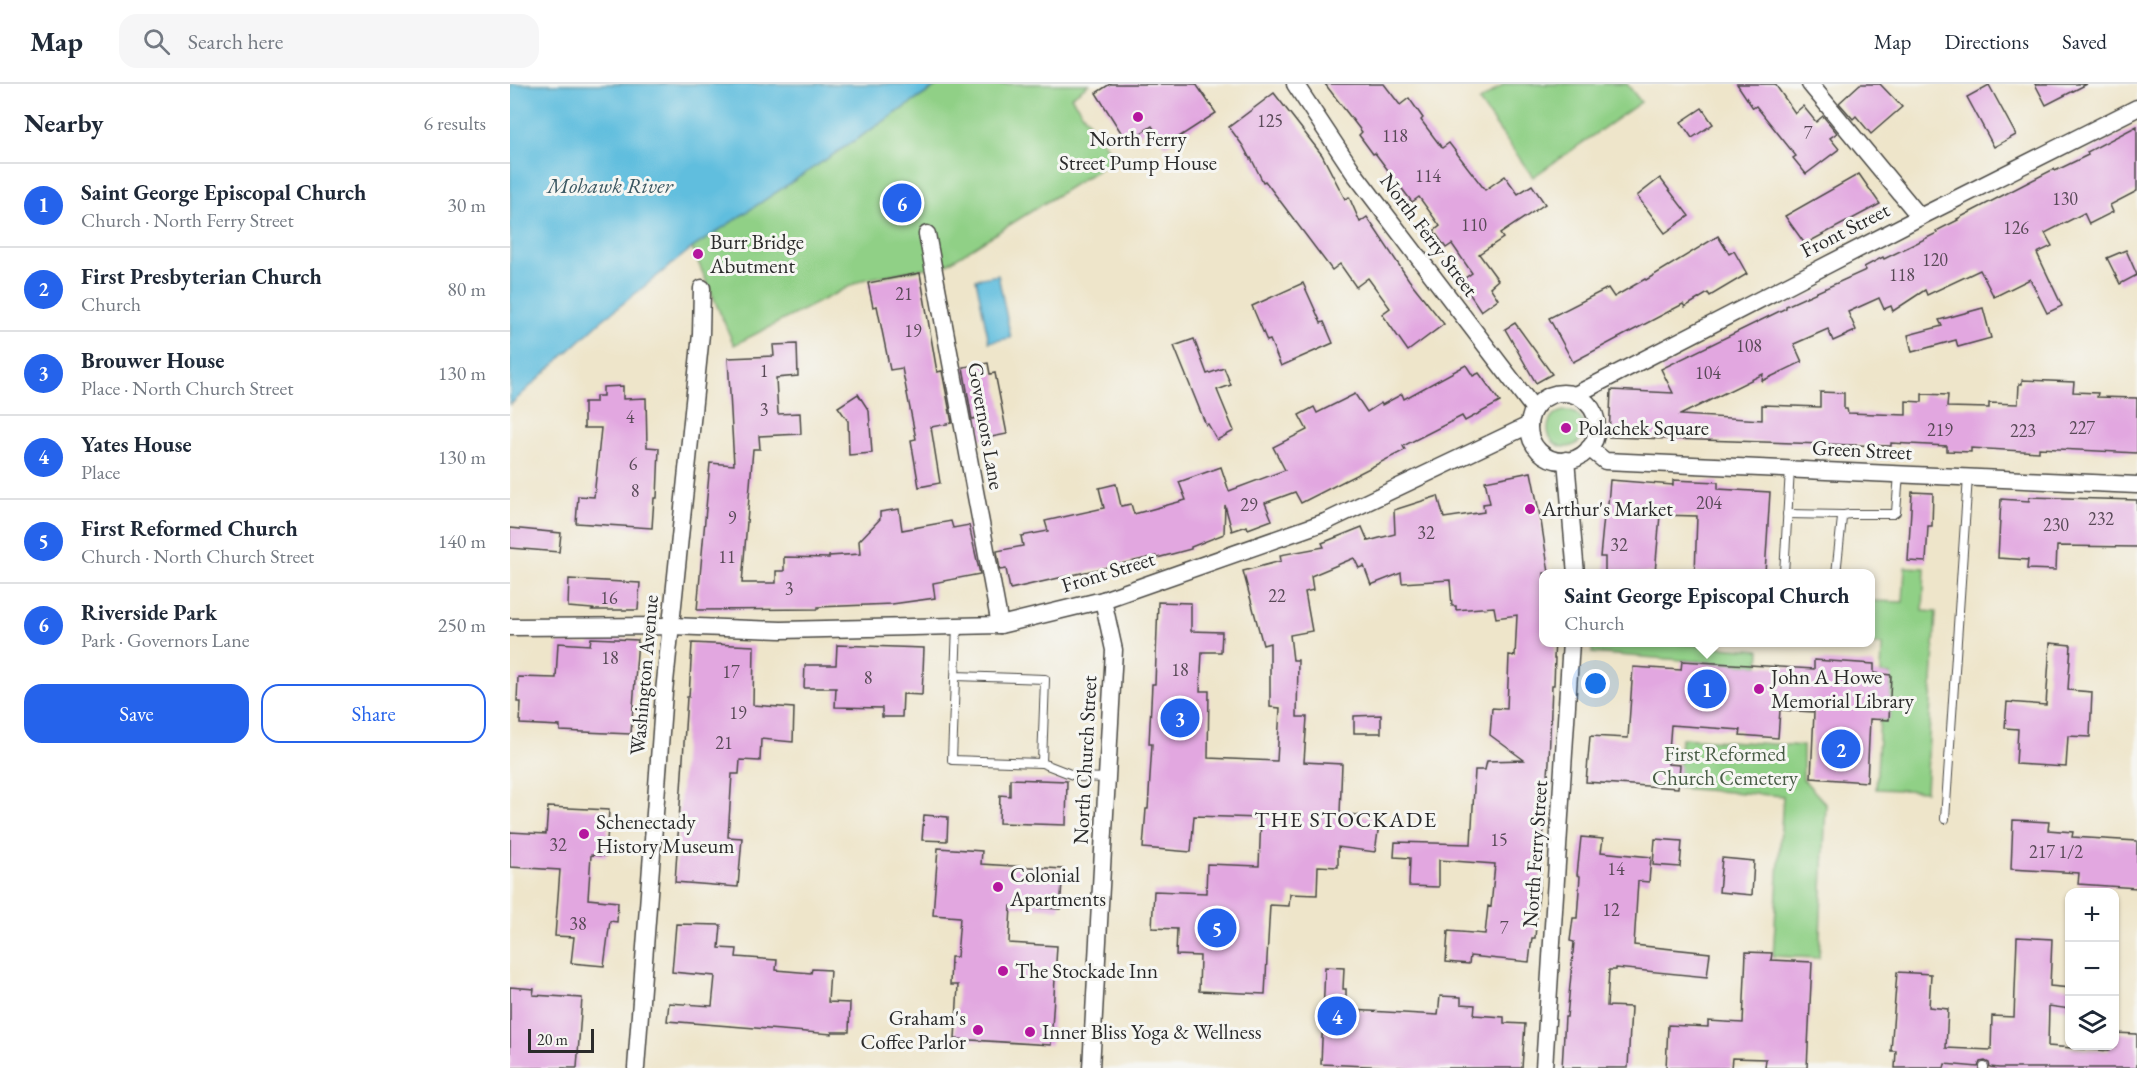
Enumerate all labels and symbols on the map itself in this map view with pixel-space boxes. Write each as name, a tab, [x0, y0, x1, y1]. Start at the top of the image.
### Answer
house number: 125	[1257, 109, 1283, 132]
marker: North Ferry Street Pump House	[1131, 110, 1145, 124]
house number: 7	[1804, 121, 1813, 144]
house number: 118	[1382, 124, 1408, 147]
place label: North Ferry Street Pump House	[1059, 125, 1217, 176]
house number: 114	[1415, 164, 1441, 187]
street label: North Ferry Street	[1374, 168, 1485, 302]
water label: Mohawk River	[545, 171, 675, 200]
pin: 6	[882, 180, 922, 226]
house number: 130	[2052, 187, 2078, 210]
street label: Front Street	[1796, 196, 1894, 263]
house number: 110	[1461, 213, 1487, 236]
house number: 126	[2003, 216, 2029, 239]
place label: Burr Bridge Abutment	[709, 228, 804, 279]
marker: Burr Bridge Abutment	[691, 247, 705, 261]
house number: 120	[1922, 248, 1948, 271]
house number: 118	[1889, 263, 1915, 286]
house number: 21	[895, 282, 913, 305]
house number: 19	[904, 319, 922, 342]
house number: 108	[1736, 334, 1762, 357]
house number: 1	[760, 359, 768, 382]
street label: Governors Lane	[962, 360, 1011, 492]
house number: 104	[1695, 361, 1721, 384]
house number: 3	[760, 398, 768, 421]
house number: 4	[626, 405, 635, 428]
place label: Polachek Square	[1578, 414, 1709, 441]
house number: 227	[2069, 416, 2095, 439]
house number: 219	[1927, 418, 1953, 441]
house number: 223	[2010, 419, 2036, 442]
marker: Polachek Square	[1559, 421, 1573, 435]
street label: Green Street	[1811, 433, 1913, 466]
house number: 6	[629, 452, 638, 475]
house number: 8	[631, 479, 639, 502]
house number: 204	[1696, 491, 1722, 514]
house number: 29	[1240, 493, 1258, 516]
place label: Arthur's Market	[1541, 495, 1673, 522]
marker: Arthur's Market	[1523, 502, 1537, 516]
house number: 9	[728, 506, 737, 529]
house number: 232	[2088, 507, 2114, 530]
house number: 230	[2043, 513, 2069, 536]
house number: 32	[1417, 521, 1435, 544]
house number: 32	[1610, 533, 1628, 556]
street label: Front Street	[1058, 544, 1158, 598]
house number: 11	[718, 545, 736, 568]
house number: 3	[785, 577, 793, 600]
house number: 22	[1268, 584, 1286, 607]
house number: 16	[600, 586, 618, 609]
street label: Washington Avenue	[623, 594, 664, 756]
house number: 18	[601, 646, 619, 669]
house number: 18	[1171, 658, 1189, 681]
house number: 17	[722, 660, 740, 683]
place label: John A Howe Memorial Library	[1769, 663, 1915, 714]
house number: 8	[864, 666, 872, 689]
pin: 1	[1688, 666, 1726, 712]
your location	[1581, 669, 1610, 698]
street label: North Church Street	[1067, 674, 1102, 845]
marker: John A Howe Memorial Library	[1752, 682, 1766, 696]
pin: 3	[1160, 696, 1200, 740]
house number: 19	[729, 701, 747, 724]
pin: 2	[1822, 726, 1860, 772]
house number: 21	[715, 731, 733, 754]
park label: First Reformed Church Cemetery	[1652, 740, 1799, 791]
street label: North Ferry Street	[1516, 779, 1553, 928]
district label: THE STOCKADE	[1254, 805, 1438, 834]
place label: Schenectady History Museum	[596, 808, 735, 859]
marker: Schenectady History Museum	[577, 827, 591, 841]
house number: 15	[1490, 828, 1508, 851]
house number: 32	[549, 833, 567, 856]
house number: 217 1/2	[2029, 840, 2083, 863]
house number: 14	[1607, 857, 1625, 880]
place label: Colonial Apartments	[1009, 861, 1106, 912]
marker: Colonial Apartments	[991, 880, 1005, 894]
house number: 12	[1602, 898, 1620, 921]
pin: 5	[1198, 906, 1236, 950]
house number: 38	[569, 912, 587, 935]
house number: 7	[1500, 916, 1509, 939]
place label: The Stockade Inn	[1015, 957, 1158, 984]
marker: The Stockade Inn	[996, 964, 1010, 978]
pin: 4	[1318, 994, 1356, 1038]
place label: Graham's Coffee Parlor	[860, 1004, 966, 1055]
place label: Inner Bliss Yoga & Wellness	[1042, 1018, 1262, 1045]
marker: Graham's Coffee Parlor	[971, 1023, 985, 1037]
marker: Inner Bliss Yoga & Wellness	[1023, 1025, 1037, 1039]
scale bar	[528, 1026, 594, 1054]

